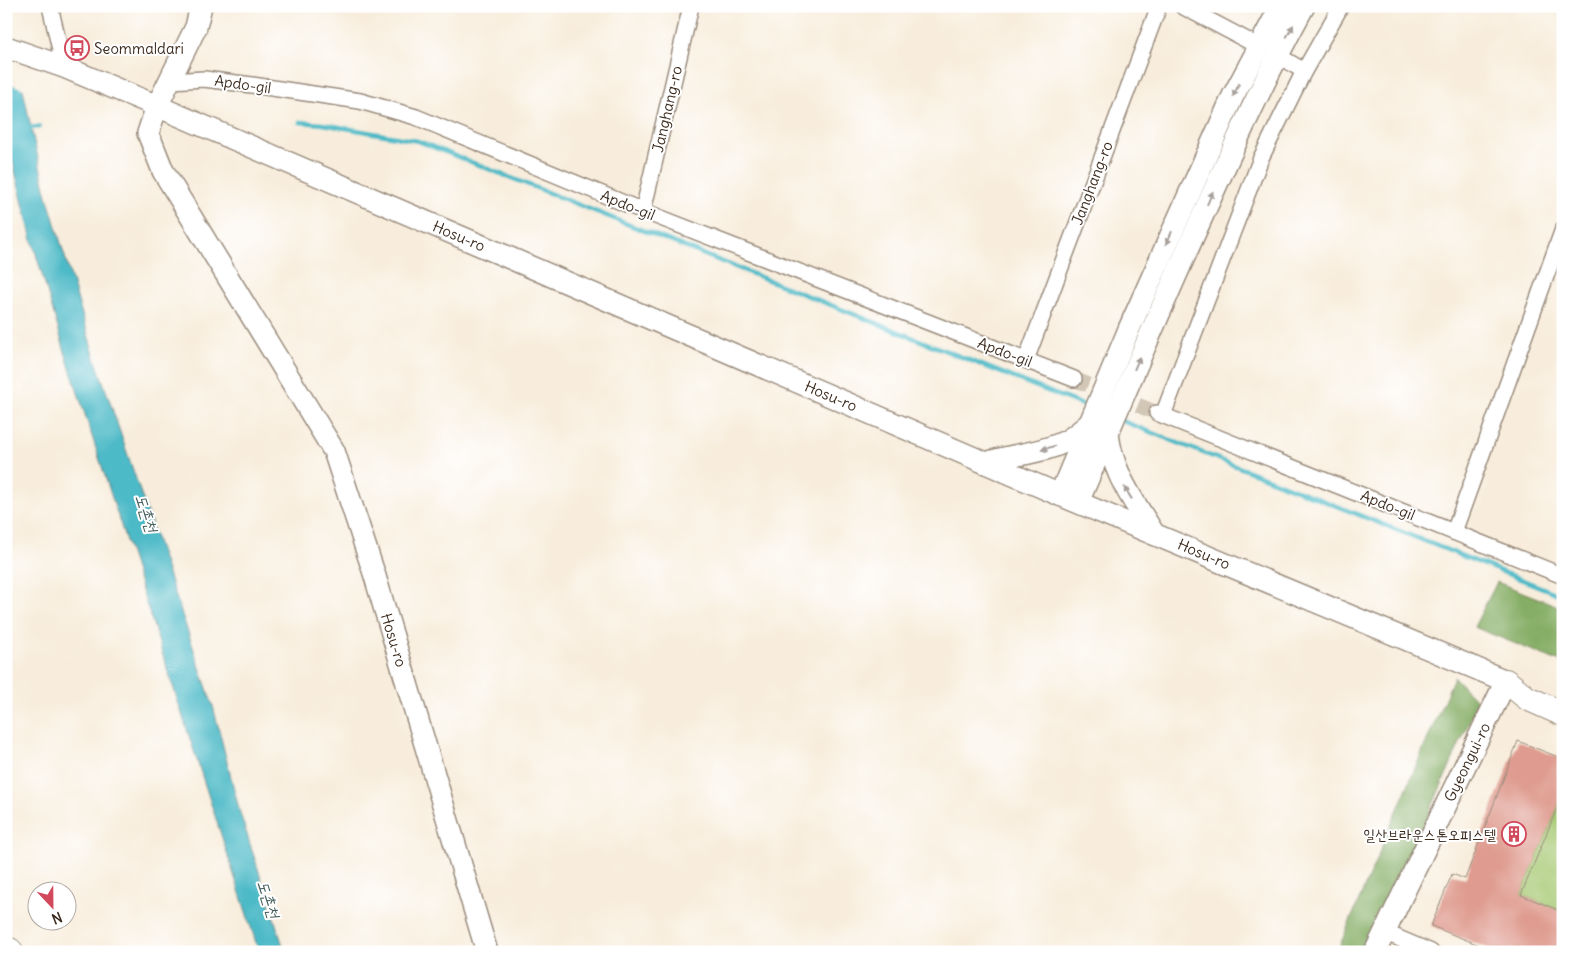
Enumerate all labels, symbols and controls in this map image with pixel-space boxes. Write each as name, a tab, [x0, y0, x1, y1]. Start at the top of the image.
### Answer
one-way arrow	[1286, 23, 1294, 38]
bus stop icon: Seommaldari	[64, 35, 90, 61]
place label: Seommaldari	[94, 39, 184, 58]
street label: Janghang-ro	[648, 64, 686, 154]
street label: Apdo-gil	[213, 71, 273, 97]
one-way arrow	[1232, 82, 1240, 97]
street label: Janghang-ro	[1067, 138, 1117, 228]
street label: Apdo-gil	[598, 186, 658, 224]
one-way arrow	[1207, 191, 1215, 205]
street label: Hosu-ro	[430, 216, 488, 256]
one-way arrow	[1165, 231, 1173, 245]
street label: Apdo-gil	[975, 333, 1035, 371]
one-way arrow	[1134, 355, 1142, 370]
street label: Hosu-ro	[802, 376, 860, 416]
one-way arrow	[1041, 445, 1056, 453]
one-way arrow	[1123, 486, 1133, 500]
street label: Apdo-gil	[1358, 486, 1418, 524]
water label: 도촌천	[132, 492, 163, 536]
street label: Hosu-ro	[1175, 534, 1233, 574]
street label: Hosu-ro	[377, 611, 411, 669]
street label: Gyeongui-ro	[1440, 719, 1494, 805]
building icon: 일산브라운스톤오피스텔	[1501, 821, 1527, 847]
place label: 일산브라운스톤오피스텔	[1363, 825, 1496, 844]
water label: 도촌천	[254, 878, 285, 922]
north arrow	[28, 880, 78, 930]
text: N	[49, 908, 65, 928]

